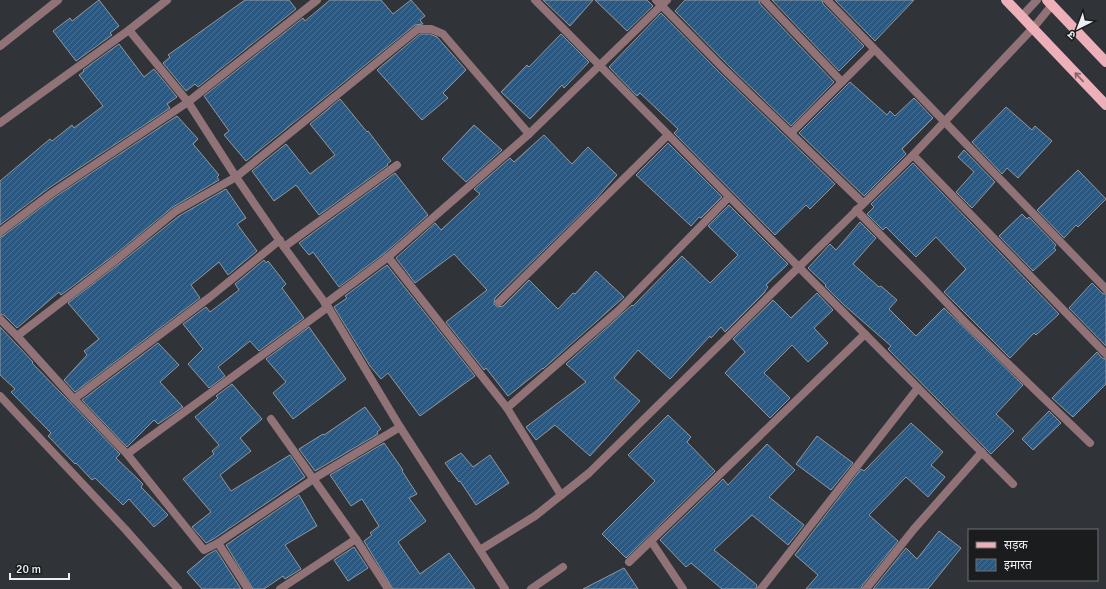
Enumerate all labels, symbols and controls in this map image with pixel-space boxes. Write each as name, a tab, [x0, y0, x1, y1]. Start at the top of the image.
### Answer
north arrow	[1058, 8, 1098, 48]
text: उ	[1064, 28, 1078, 42]
one-way arrow	[1075, 72, 1084, 82]
legend	[968, 529, 1098, 581]
text: सड़क	[1004, 538, 1029, 553]
scale bar	[10, 555, 69, 581]
text: इमारत	[1004, 558, 1033, 573]
text: 20 m	[16, 562, 41, 577]

